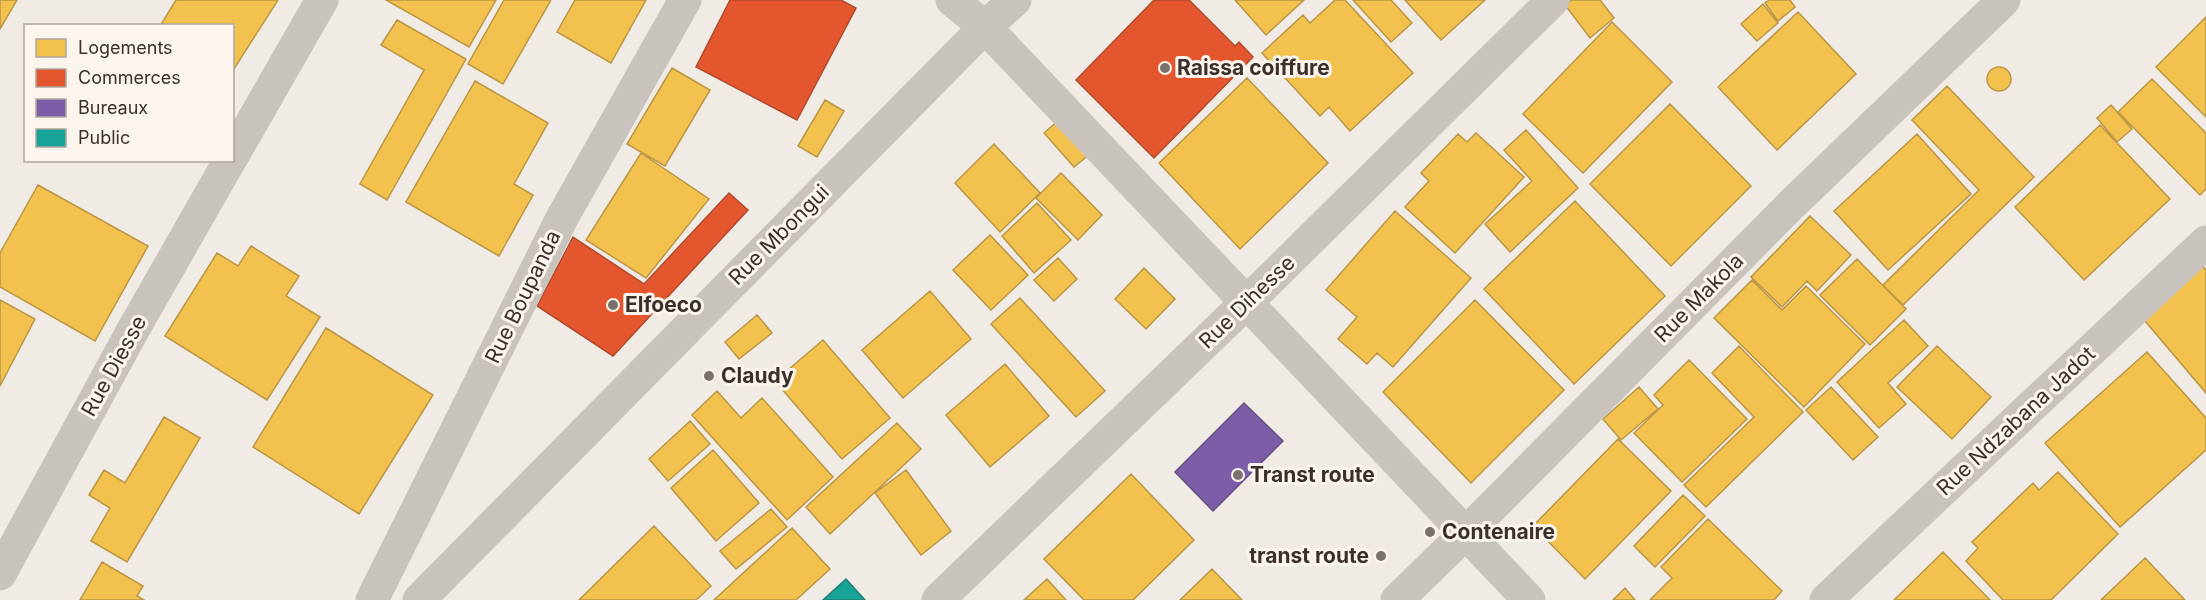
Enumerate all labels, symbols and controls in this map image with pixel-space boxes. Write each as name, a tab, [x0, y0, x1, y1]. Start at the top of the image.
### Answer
legend	[24, 24, 234, 162]
text: Logements	[78, 37, 173, 58]
place label: Raissa coiffure	[1177, 55, 1330, 80]
marker: Raissa coiffure	[1158, 61, 1172, 75]
text: Commerces	[78, 67, 181, 88]
text: Bureaux	[78, 97, 148, 118]
text: Public	[78, 127, 130, 148]
street label: Rue Mbongui	[723, 179, 834, 290]
street label: Rue Boupanda	[480, 226, 566, 367]
street label: Rue Makola	[1649, 248, 1748, 347]
street label: Rue Dihesse	[1194, 250, 1300, 353]
place label: Elfoeco	[625, 292, 702, 317]
marker: Elfoeco	[606, 298, 620, 312]
street label: Rue Diesse	[76, 311, 151, 420]
street label: Rue Ndzabana Jadot	[1931, 341, 2100, 500]
place label: Claudy	[721, 363, 794, 388]
marker: Claudy	[702, 369, 716, 383]
place label: Transt route	[1250, 462, 1375, 487]
marker: Transt route	[1231, 468, 1245, 482]
place label: Contenaire	[1442, 519, 1555, 544]
marker: Contenaire	[1423, 525, 1437, 539]
place label: transt route	[1249, 543, 1369, 568]
marker: transt route	[1374, 549, 1388, 563]

